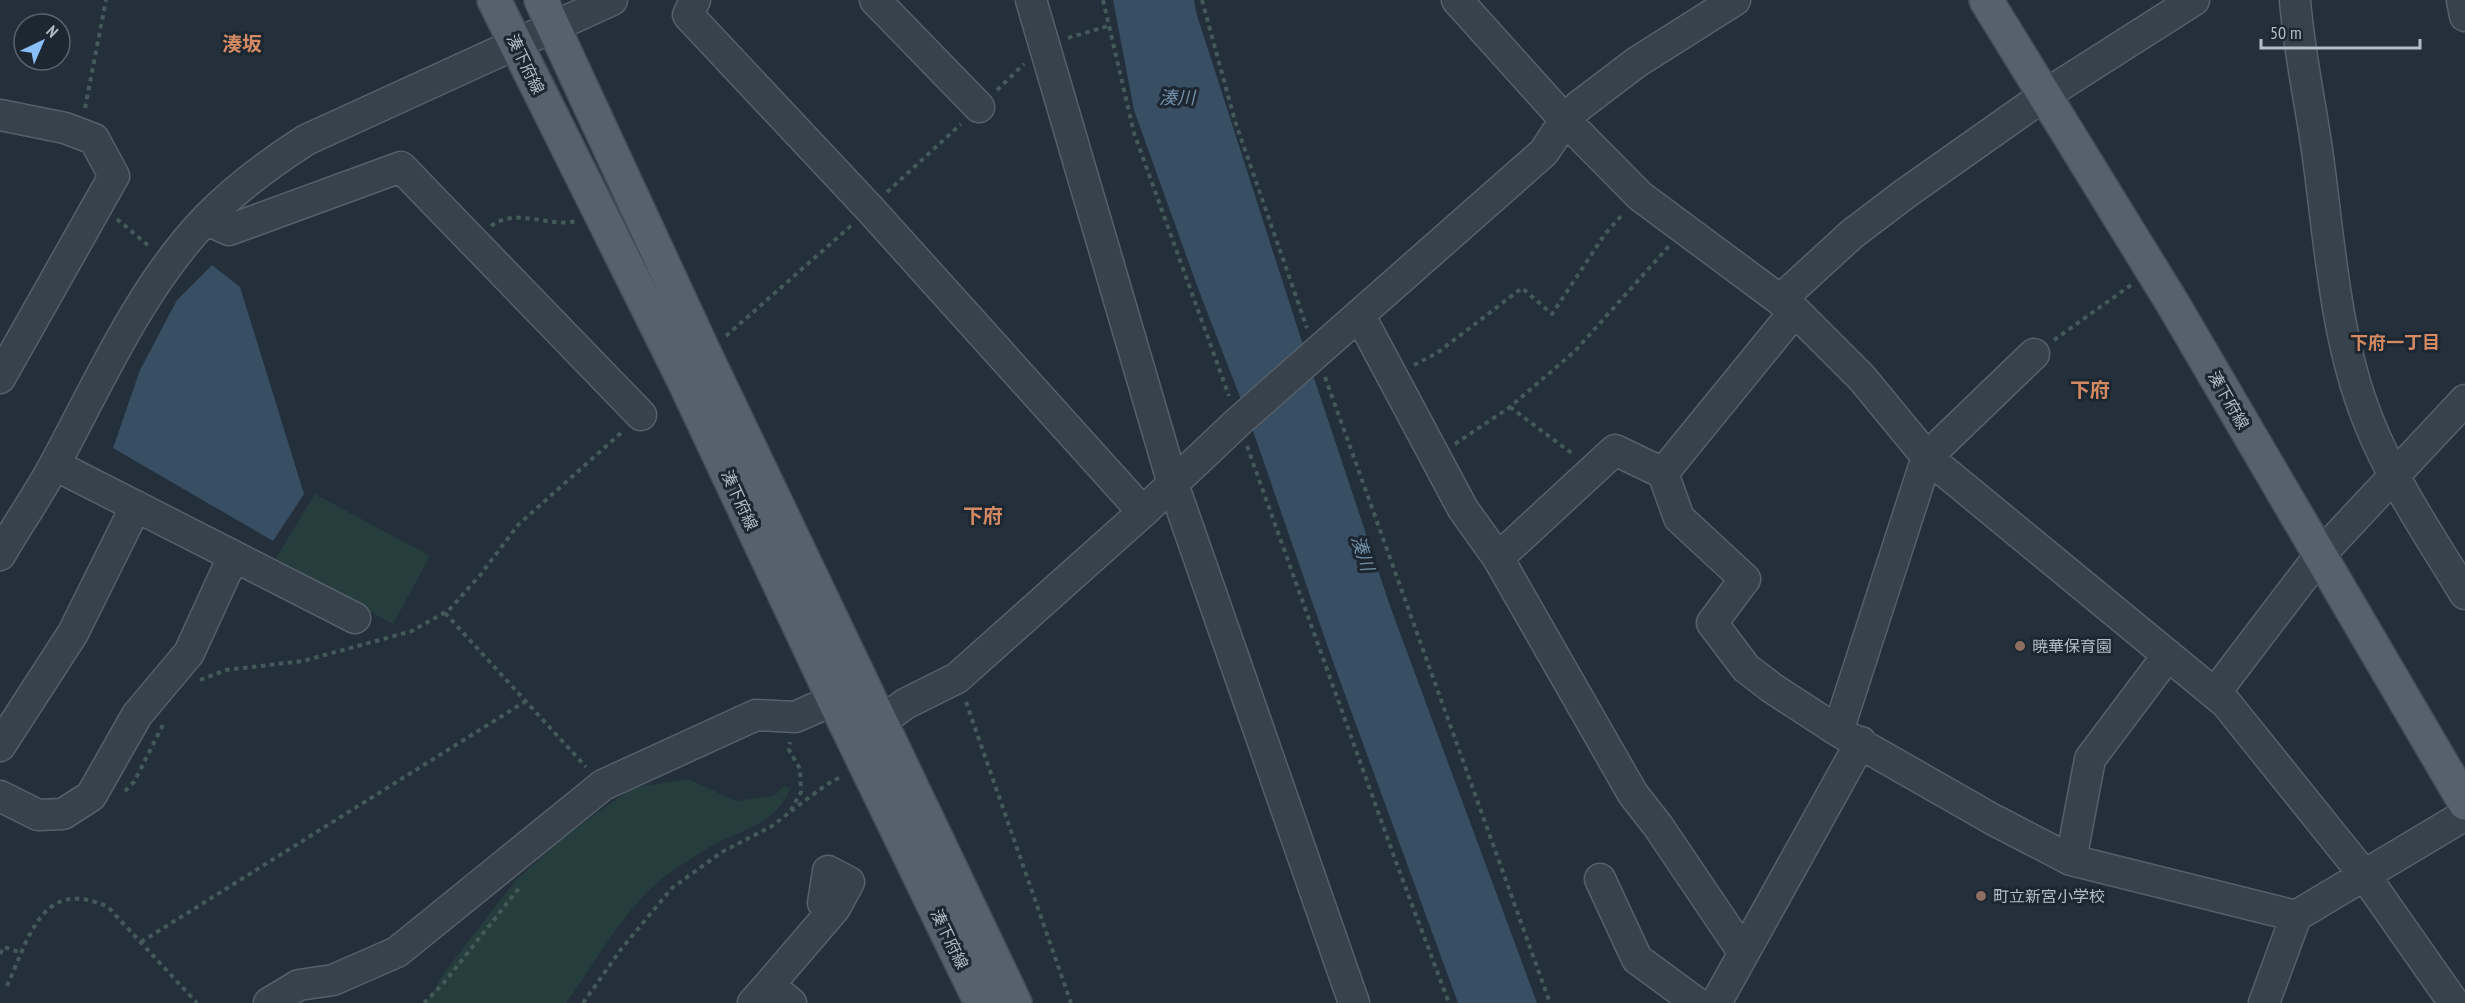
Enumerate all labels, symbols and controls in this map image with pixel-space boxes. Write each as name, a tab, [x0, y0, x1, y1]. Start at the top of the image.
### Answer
north arrow	[12, 12, 72, 72]
scale bar	[2261, 12, 2420, 50]
text: N	[42, 21, 62, 41]
text: 50 m	[2270, 21, 2302, 44]
district label: 湊坂	[222, 31, 262, 57]
street label: 湊下府線	[503, 31, 549, 97]
water label: 湊川	[1159, 86, 1197, 109]
district label: 下府一丁目	[2350, 331, 2440, 354]
street label: 湊下府線	[2204, 367, 2254, 433]
district label: 下府	[2070, 377, 2110, 403]
street label: 湊下府線	[717, 467, 763, 533]
district label: 下府	[963, 503, 1003, 529]
water label: 湊川	[1347, 532, 1380, 576]
place label: 暁華保育園	[2032, 636, 2112, 656]
marker: 暁華保育園	[2013, 639, 2027, 653]
place label: 町立新宮小学校	[1993, 886, 2105, 906]
marker: 町立新宮小学校	[1974, 889, 1988, 903]
street label: 湊下府線	[927, 906, 973, 972]

